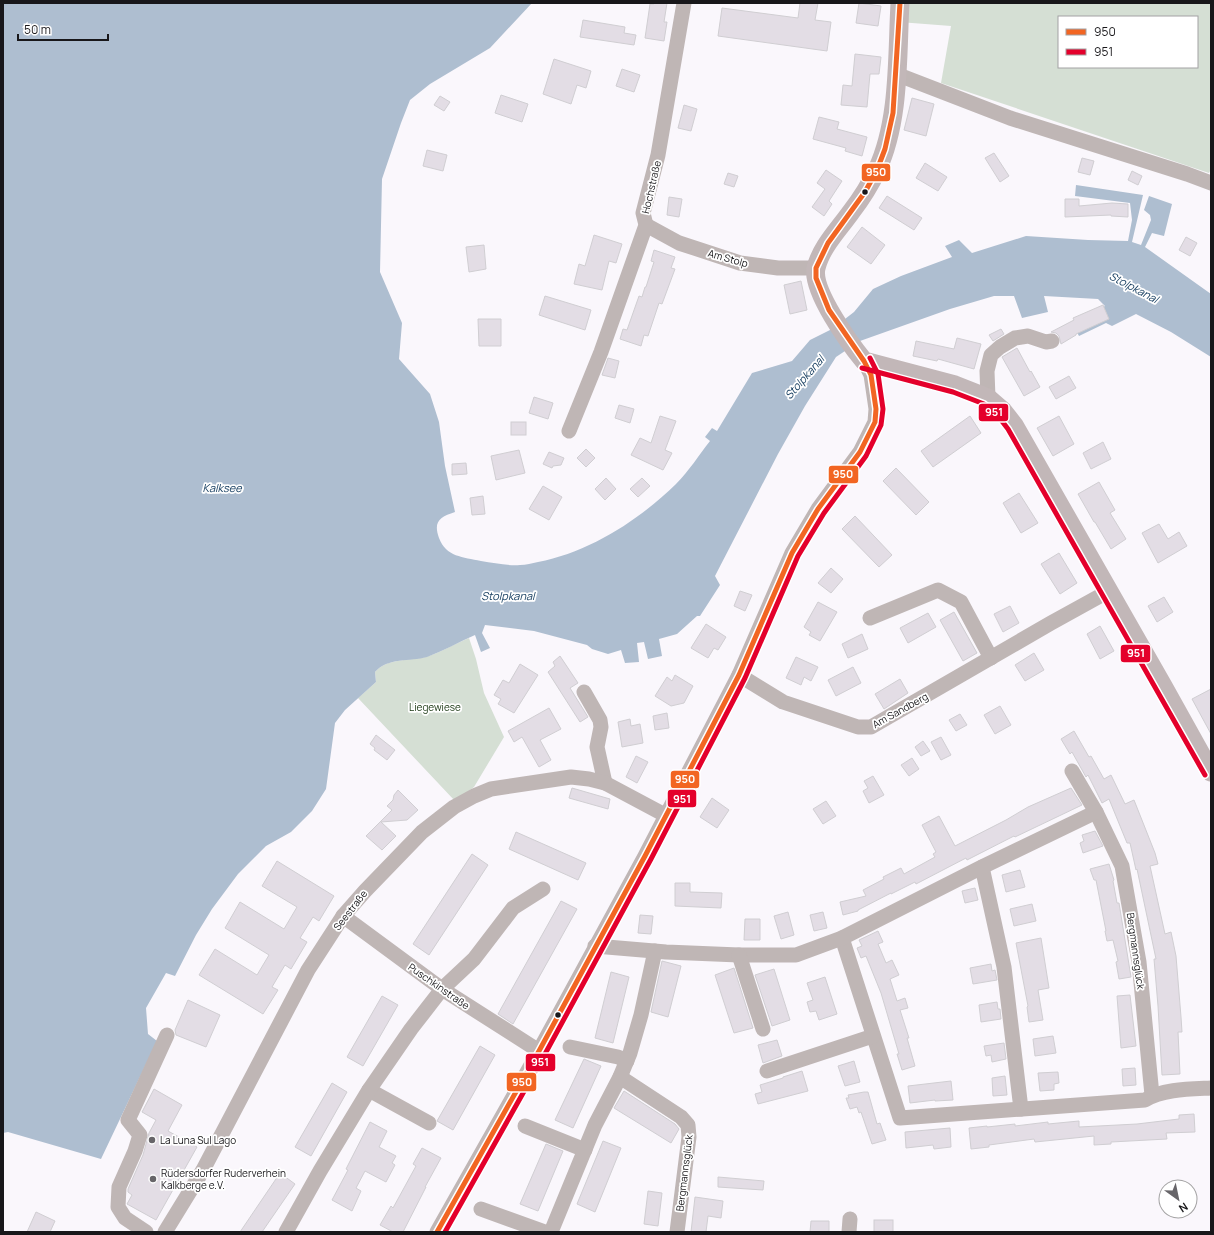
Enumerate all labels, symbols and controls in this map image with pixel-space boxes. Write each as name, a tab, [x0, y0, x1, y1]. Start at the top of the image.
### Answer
scale bar	[18, 16, 108, 42]
legend	[1058, 16, 1198, 68]
text: 50 m	[24, 21, 51, 38]
text: 950	[1094, 23, 1116, 40]
text: 951	[1094, 43, 1113, 60]
street label: Hochstraße	[638, 159, 664, 215]
line badge: 950	[861, 163, 891, 182]
text: 950	[866, 164, 886, 179]
unlabelled marker	[860, 187, 870, 197]
street label: Am Stolp	[706, 246, 750, 270]
water label: Stolpkanal	[1107, 268, 1162, 307]
water label: Stolpkanal	[781, 351, 828, 402]
line badge: 951	[978, 403, 1009, 422]
text: 951	[985, 404, 1003, 419]
line badge: 950	[828, 465, 859, 484]
text: 950	[833, 466, 853, 481]
water label: Kalksee	[202, 480, 242, 495]
water label: Stolpkanal	[481, 588, 536, 603]
line badge: 951	[1120, 644, 1151, 663]
text: 951	[1127, 645, 1145, 660]
street label: Am Sandberg	[870, 689, 930, 731]
park label: Liegewiese	[409, 700, 461, 714]
line badge: 950	[670, 770, 700, 789]
text: 950	[675, 771, 695, 786]
line badge: 951	[667, 789, 697, 808]
text: 951	[673, 791, 691, 806]
street label: Seestraße	[330, 887, 370, 933]
street label: Bergmannsglück	[1124, 912, 1148, 991]
street label: Puschkinstraße	[405, 960, 473, 1012]
unlabelled marker	[553, 1010, 563, 1020]
line badge: 951	[525, 1053, 556, 1072]
text: 951	[531, 1054, 549, 1069]
line badge: 950	[506, 1072, 537, 1092]
text: 950	[512, 1074, 532, 1089]
place label: La Luna Sul Lago	[160, 1133, 236, 1147]
street label: Bergmannsglück	[672, 1133, 696, 1212]
marker: La Luna Sul Lago	[147, 1135, 157, 1145]
place label: Rüdersdorfer Ruderverhein Kalkberge e.V.	[161, 1166, 286, 1192]
marker: Rüdersdorfer Ruderverhein Kalkberge e.V.	[148, 1174, 158, 1184]
north arrow	[1158, 1179, 1198, 1219]
text: N	[1176, 1199, 1191, 1216]

